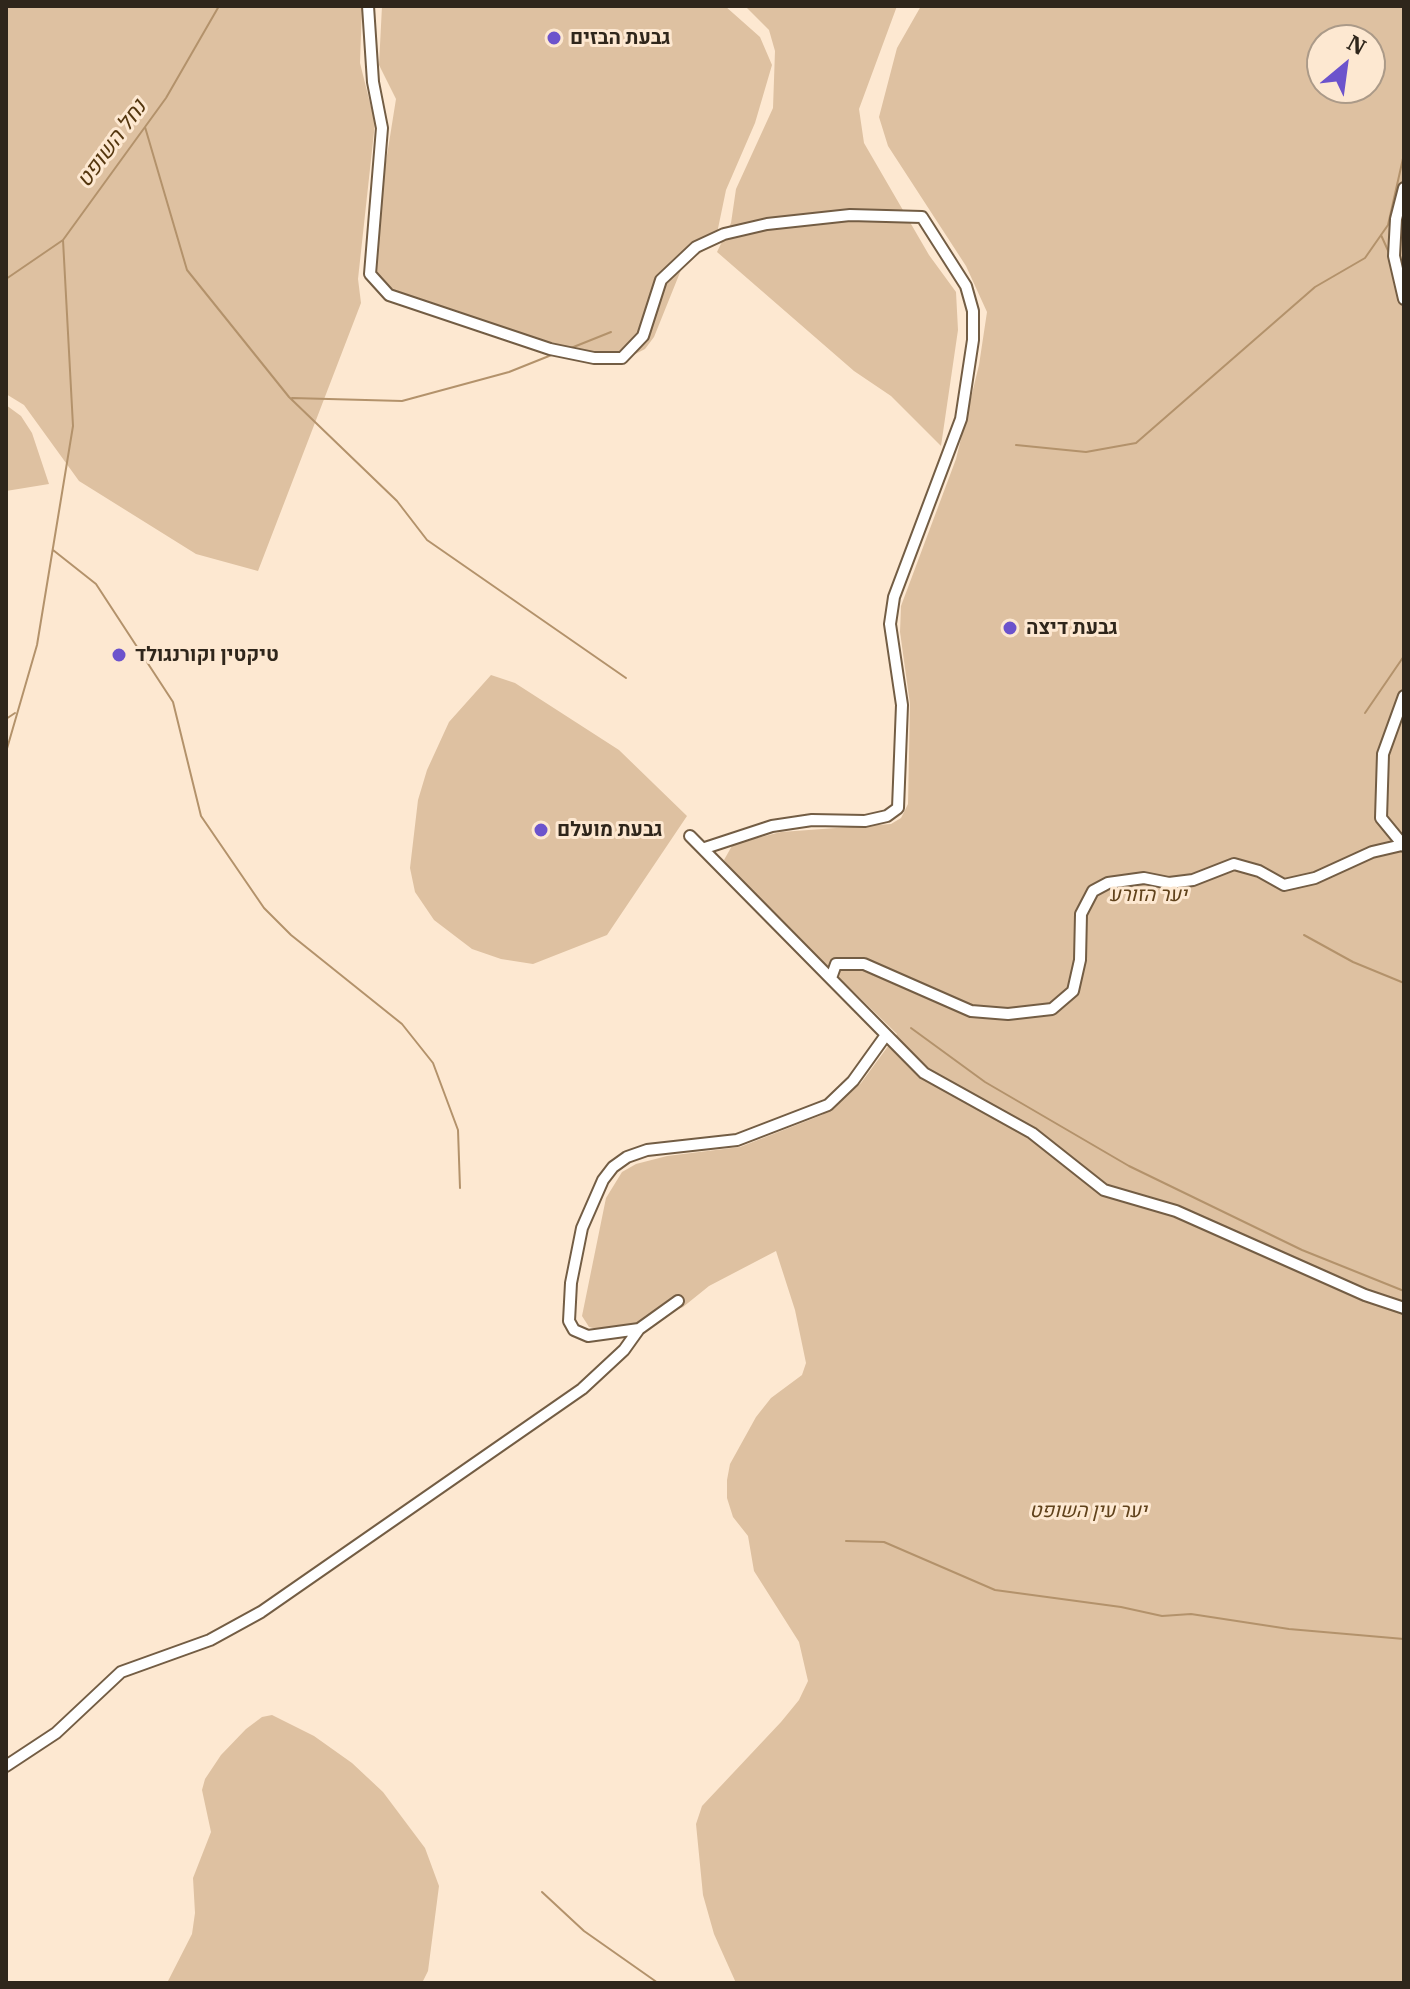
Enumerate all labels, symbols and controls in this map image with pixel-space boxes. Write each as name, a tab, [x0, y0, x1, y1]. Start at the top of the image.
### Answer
north arrow	[1306, 24, 1386, 104]
place label: גבעת הבזים	[570, 26, 670, 50]
text: N	[1342, 27, 1372, 61]
marker: גבעת הבזים	[545, 29, 563, 47]
water label: נחל השופט	[71, 95, 153, 193]
place label: גבעת דיצה	[1026, 616, 1118, 640]
marker: גבעת דיצה	[1001, 619, 1019, 637]
place label: טיקטין וקורנגולד	[135, 643, 279, 667]
marker: טיקטין וקורנגולד	[110, 646, 128, 664]
place label: גבעת מועלם	[557, 818, 663, 842]
marker: גבעת מועלם	[532, 821, 550, 839]
park label: יער הזורע	[1109, 883, 1187, 907]
park label: יער עין השופט	[1029, 1499, 1147, 1523]

